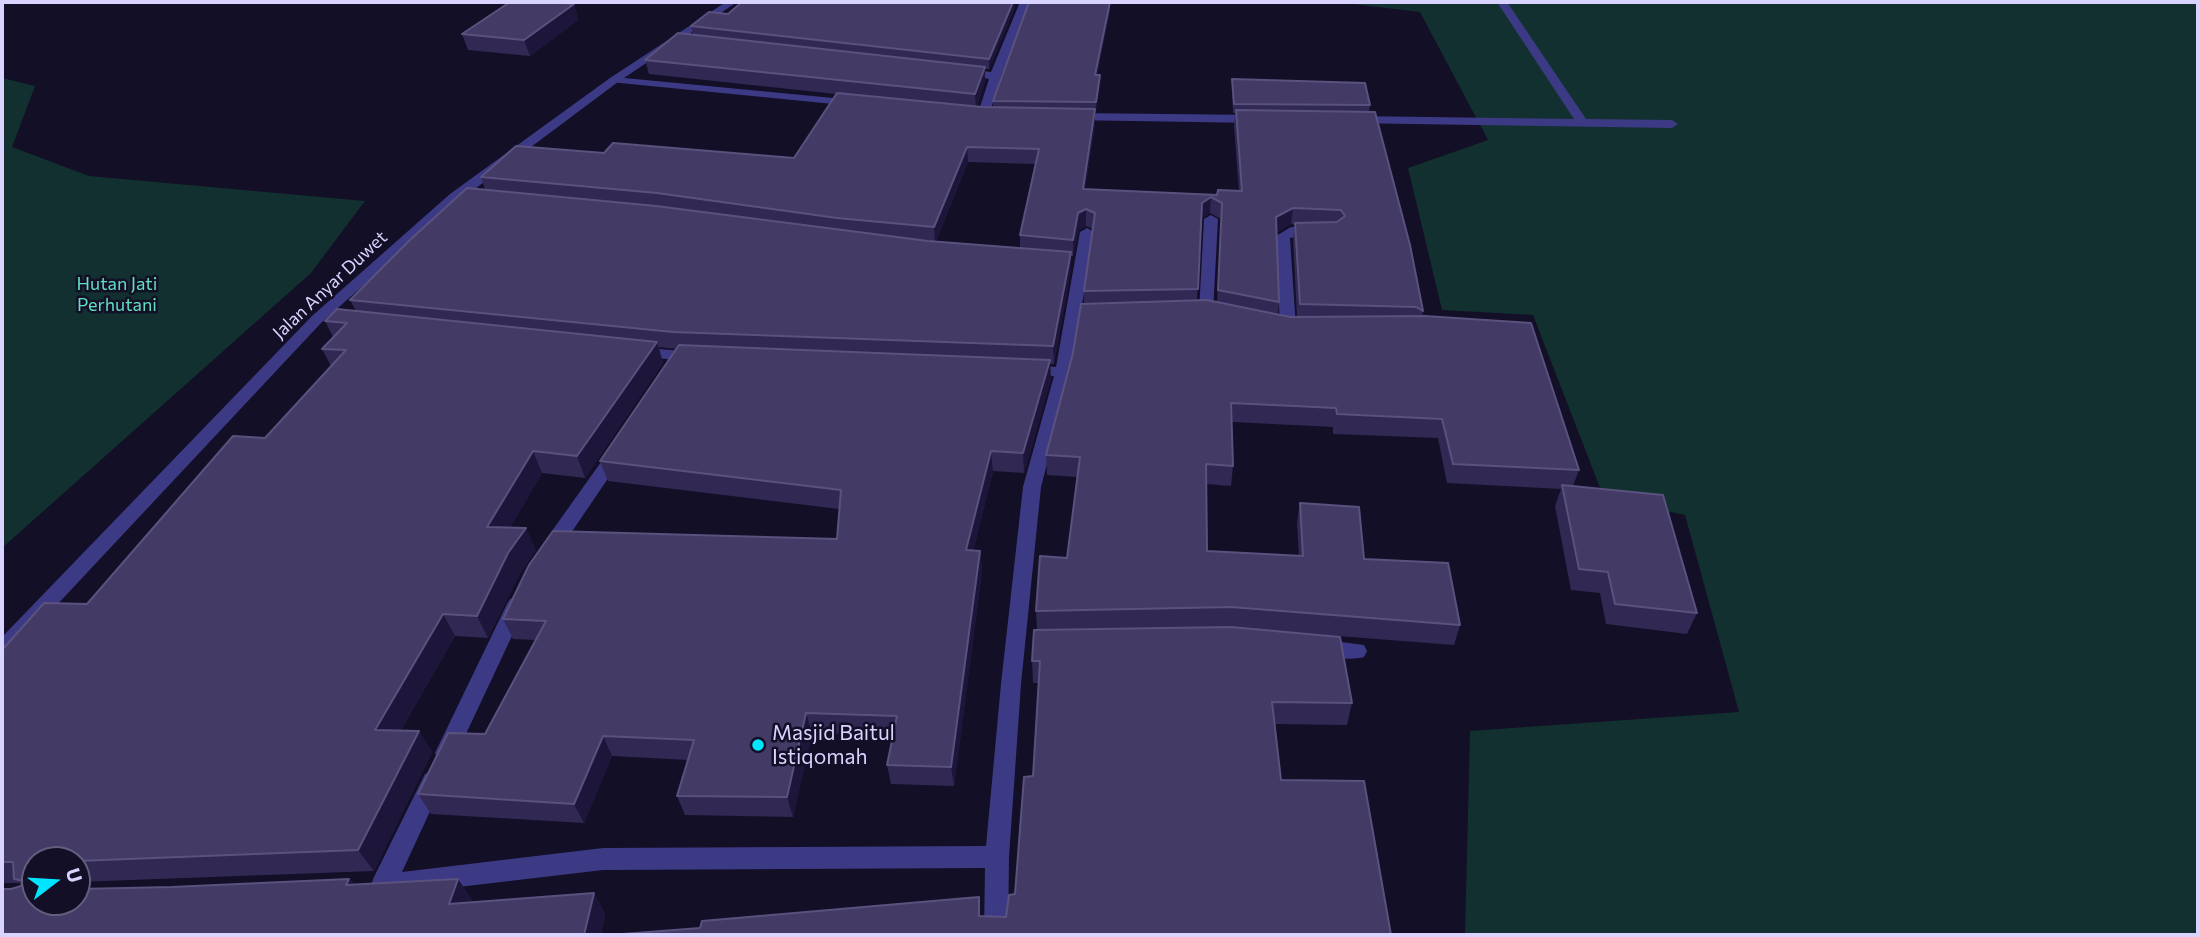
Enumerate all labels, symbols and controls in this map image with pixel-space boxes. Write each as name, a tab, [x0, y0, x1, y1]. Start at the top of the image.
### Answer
street label: Jalan Anyar Duwet	[268, 227, 392, 343]
park label: Hutan Jati Perhutani	[77, 273, 157, 316]
place label: Masjid Baitul Istiqomah	[772, 720, 895, 770]
marker: Masjid Baitul Istiqomah	[750, 737, 766, 753]
north arrow	[21, 846, 91, 916]
text: U	[62, 865, 88, 885]

